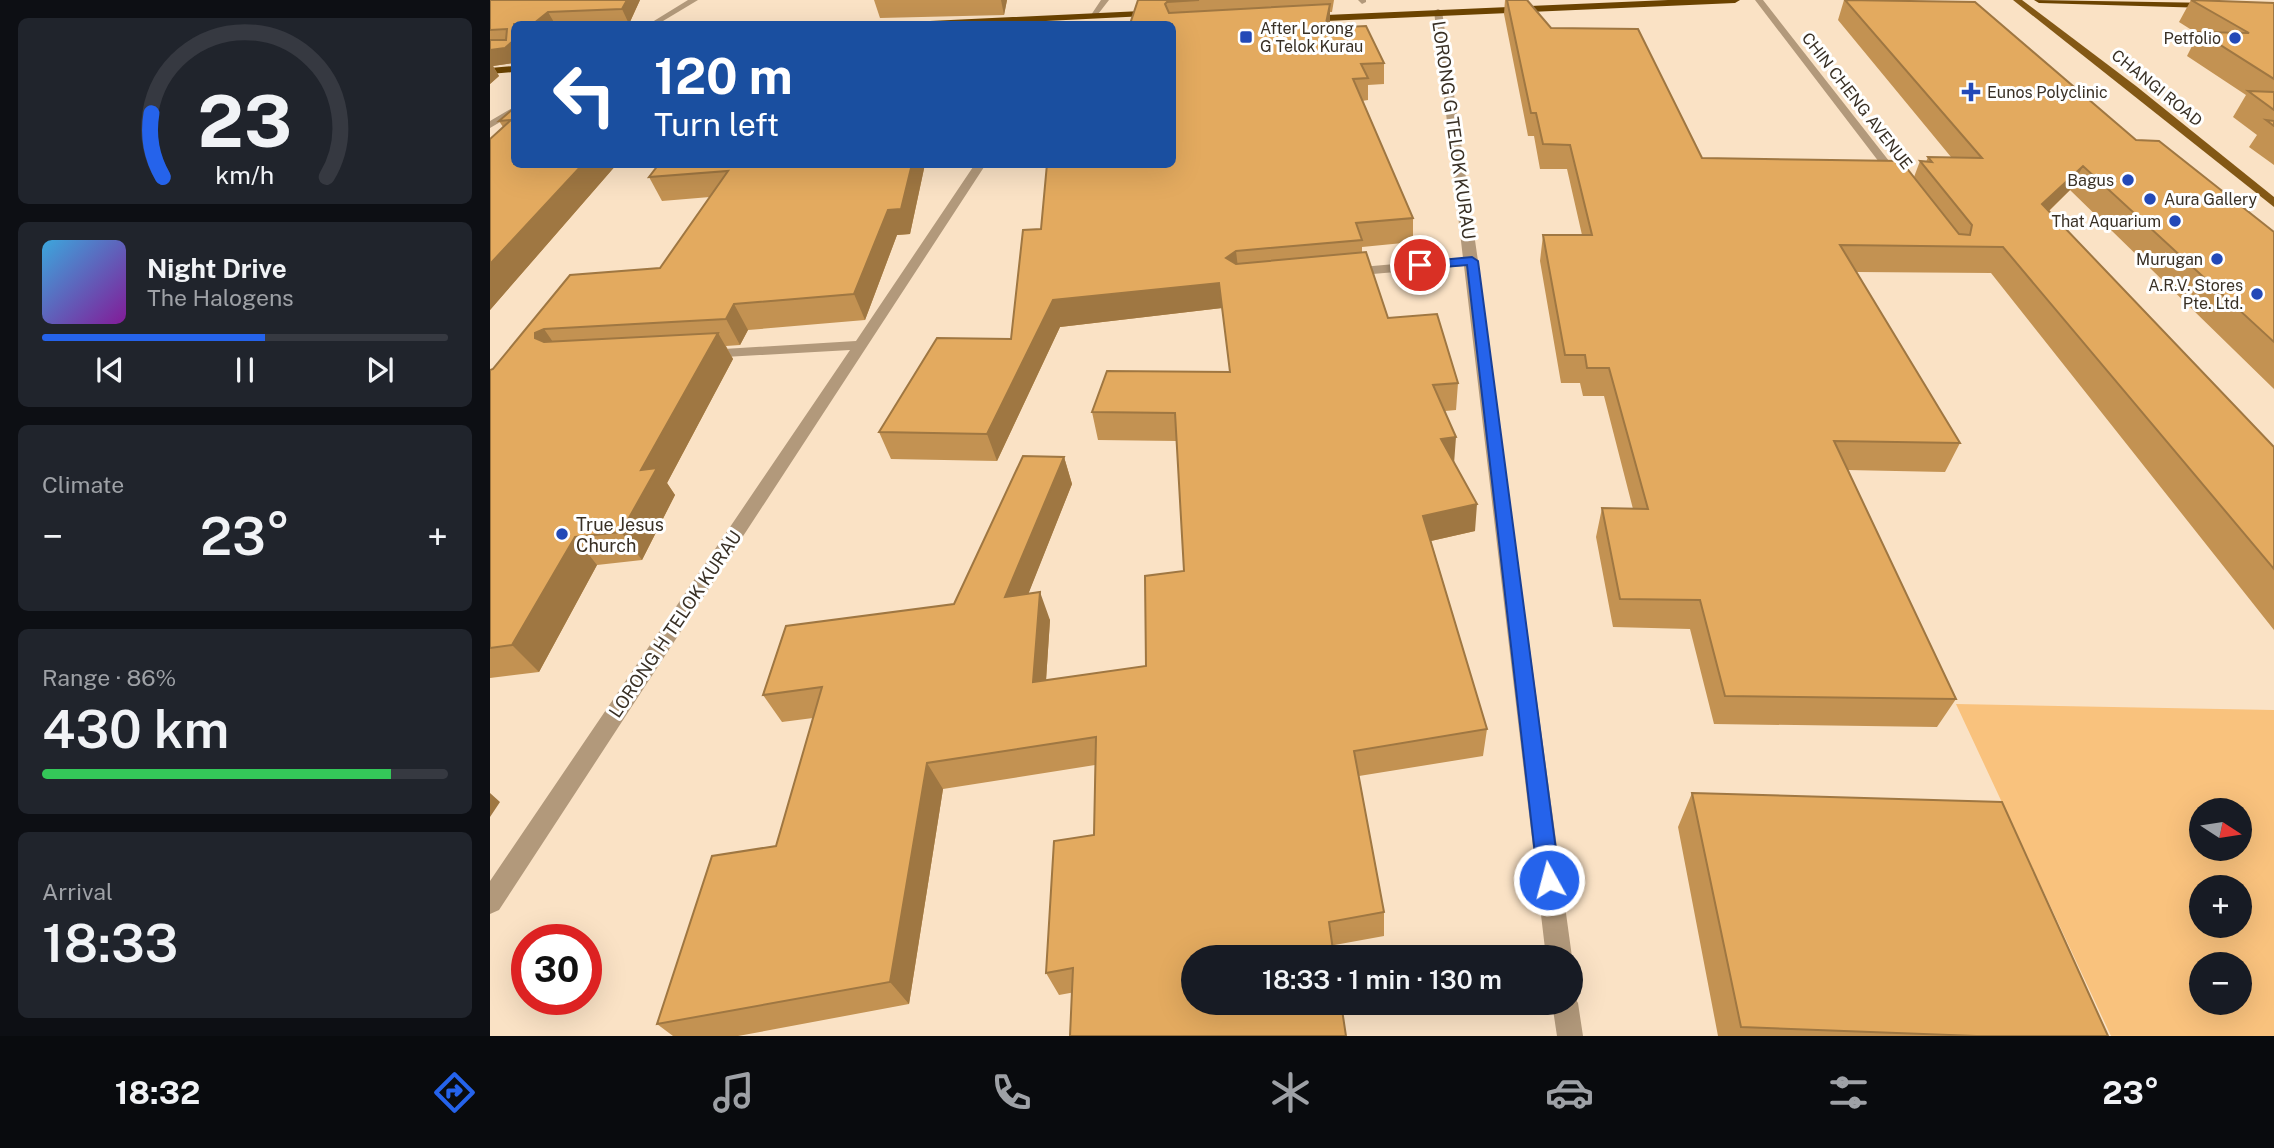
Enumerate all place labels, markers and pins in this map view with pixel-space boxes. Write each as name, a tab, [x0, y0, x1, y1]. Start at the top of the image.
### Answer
place label: After Lorong G Telok Kurau	[1260, 19, 1363, 56]
marker: After Lorong G Telok Kurau	[1238, 29, 1254, 45]
place label: Petfolio	[2164, 29, 2221, 48]
marker: Petfolio	[2227, 30, 2243, 46]
marker: Eunos Polyclinic	[1961, 82, 1981, 102]
place label: Eunos Polyclinic	[1987, 83, 2108, 102]
place label: Bagus	[2067, 171, 2114, 190]
marker: Bagus	[2120, 172, 2136, 188]
place label: Aura Gallery	[2164, 190, 2257, 209]
marker: Aura Gallery	[2142, 191, 2158, 207]
place label: That Aquarium	[2051, 212, 2161, 231]
marker: That Aquarium	[2167, 213, 2183, 229]
pin	[1390, 235, 1450, 295]
place label: Murugan	[2136, 250, 2203, 269]
marker: Murugan	[2209, 251, 2225, 267]
place label: A.R.V. Stores Pte. Ltd.	[2148, 276, 2243, 313]
marker: A.R.V. Stores Pte. Ltd.	[2249, 286, 2265, 302]
place label: True Jesus Church	[576, 514, 664, 556]
marker: True Jesus Church	[554, 526, 570, 542]

